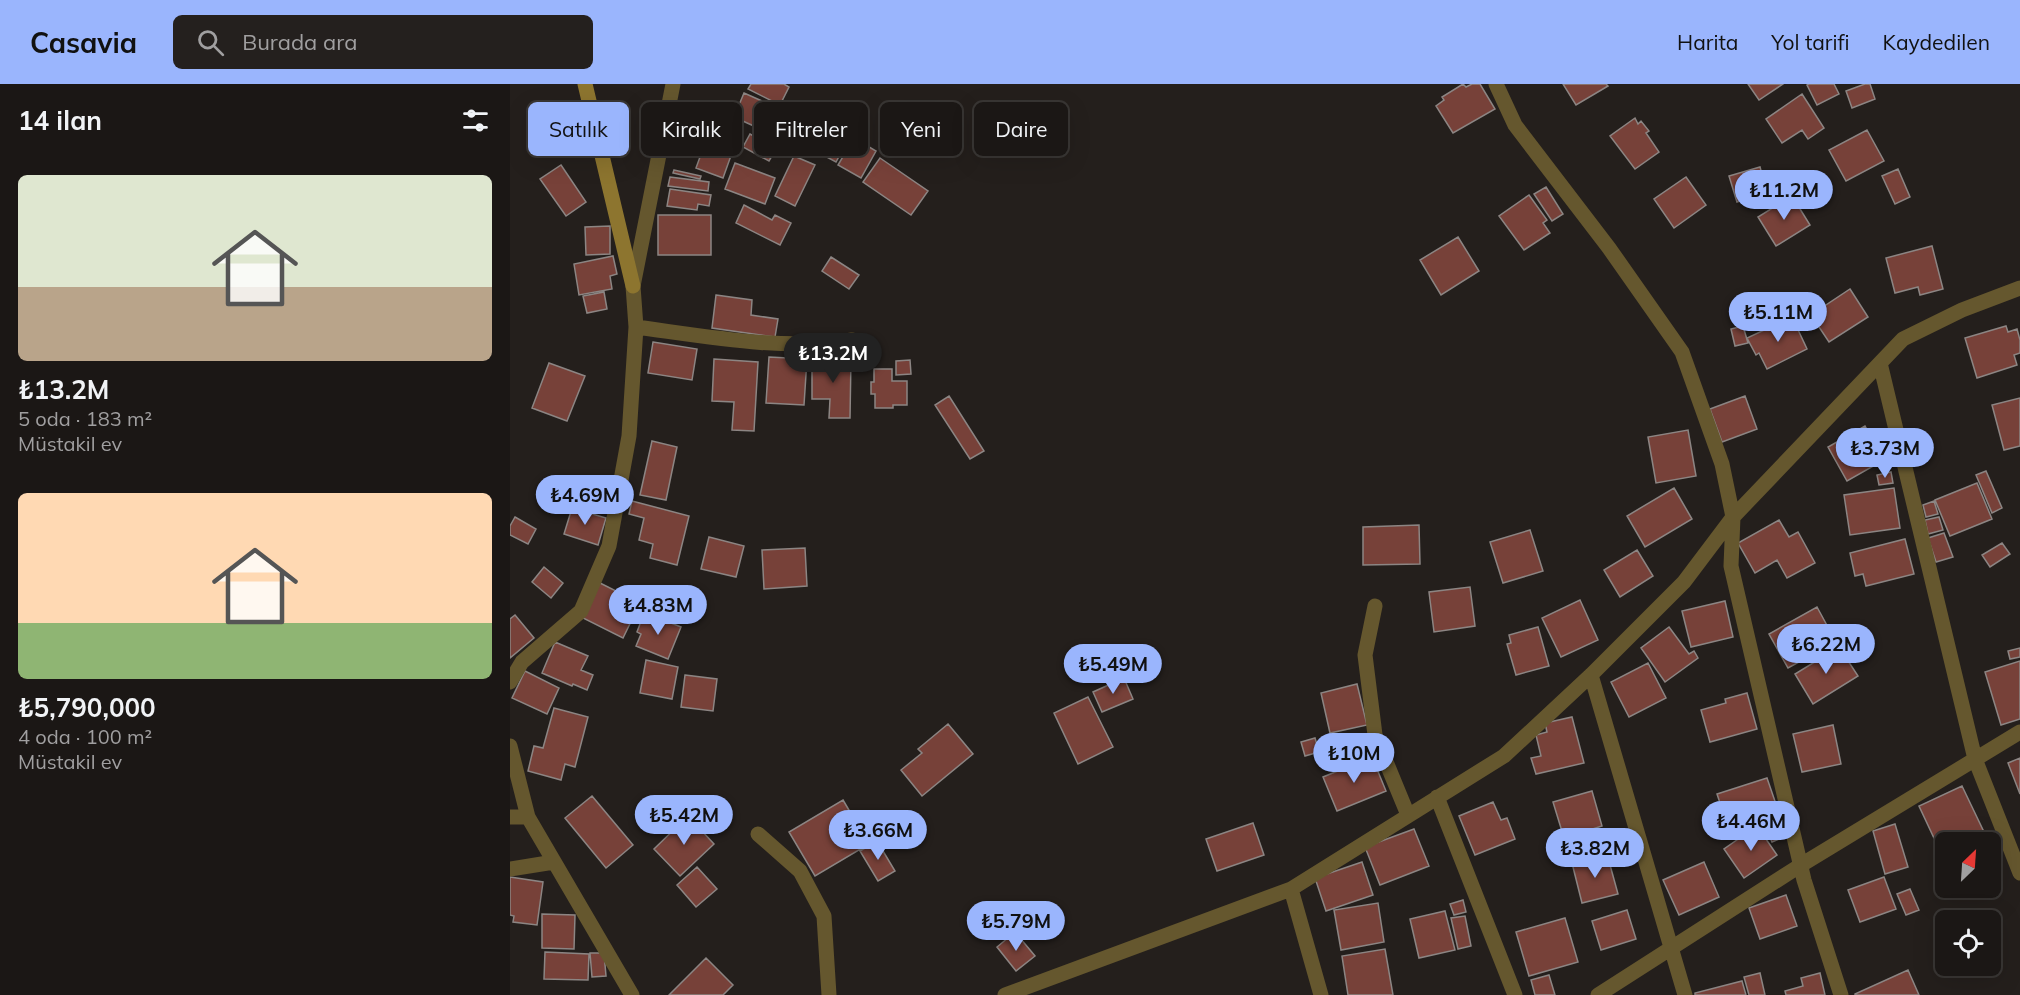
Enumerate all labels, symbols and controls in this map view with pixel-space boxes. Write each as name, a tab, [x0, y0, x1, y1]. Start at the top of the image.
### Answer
search box	[173, 15, 593, 69]
text: Casavia	[30, 25, 137, 60]
icon: search	[194, 26, 227, 59]
text: Burada ara	[242, 28, 357, 56]
text: Harita	[1677, 29, 1738, 55]
text: Yol tarifi	[1771, 29, 1850, 55]
text: Kaydedilen	[1883, 29, 1990, 55]
chip: Satılık	[528, 102, 629, 156]
chip: Kiralık	[641, 102, 742, 156]
chip: Filtreler	[754, 102, 868, 156]
chip: Yeni	[880, 102, 962, 156]
chip: Daire	[974, 102, 1068, 156]
text: 14 ilan	[18, 104, 102, 137]
icon: filters	[459, 104, 492, 137]
pin: ₺11.2M	[1735, 170, 1833, 221]
text: ₺11.2M	[1749, 177, 1819, 202]
icon: home	[201, 214, 309, 322]
pin: ₺5.11M	[1729, 292, 1827, 343]
text: ₺5.11M	[1743, 299, 1813, 324]
pin: ₺13.2M	[784, 333, 882, 384]
text: ₺13.2M	[798, 340, 868, 365]
text: ₺13.2M	[18, 373, 109, 406]
text: 5 oda · 183 m²	[18, 406, 152, 431]
pin: ₺3.73M	[1836, 428, 1934, 479]
text: Müstakil ev	[18, 431, 122, 456]
text: ₺3.73M	[1850, 435, 1920, 460]
pin: ₺4.69M	[536, 475, 634, 526]
text: ₺4.69M	[550, 482, 620, 507]
icon: home	[201, 532, 309, 640]
pin: ₺4.83M	[609, 585, 707, 636]
text: ₺4.83M	[623, 592, 693, 617]
pin: ₺6.22M	[1777, 624, 1875, 675]
text: ₺6.22M	[1791, 631, 1861, 656]
pin: ₺5.49M	[1064, 644, 1162, 695]
text: ₺5.49M	[1078, 651, 1148, 676]
text: ₺5,790,000	[18, 691, 156, 724]
text: 4 oda · 100 m²	[18, 724, 152, 749]
pin: ₺10M	[1318, 733, 1390, 784]
text: ₺10M	[1327, 740, 1381, 765]
text: Müstakil ev	[18, 749, 122, 774]
pin: ₺5.42M	[635, 795, 733, 846]
pin: ₺4.46M	[1702, 801, 1800, 852]
text: ₺5.42M	[649, 802, 719, 827]
text: ₺4.46M	[1716, 808, 1786, 833]
pin: ₺3.66M	[829, 810, 927, 861]
text: ₺3.66M	[843, 817, 913, 842]
pin: ₺3.82M	[1546, 828, 1644, 879]
north arrow	[1935, 832, 2001, 898]
map controls	[1935, 832, 2001, 976]
text: ₺3.82M	[1560, 835, 1630, 860]
pin: ₺5.79M	[967, 901, 1065, 952]
text: ₺5.79M	[981, 908, 1051, 933]
button: locate	[1935, 910, 2001, 976]

